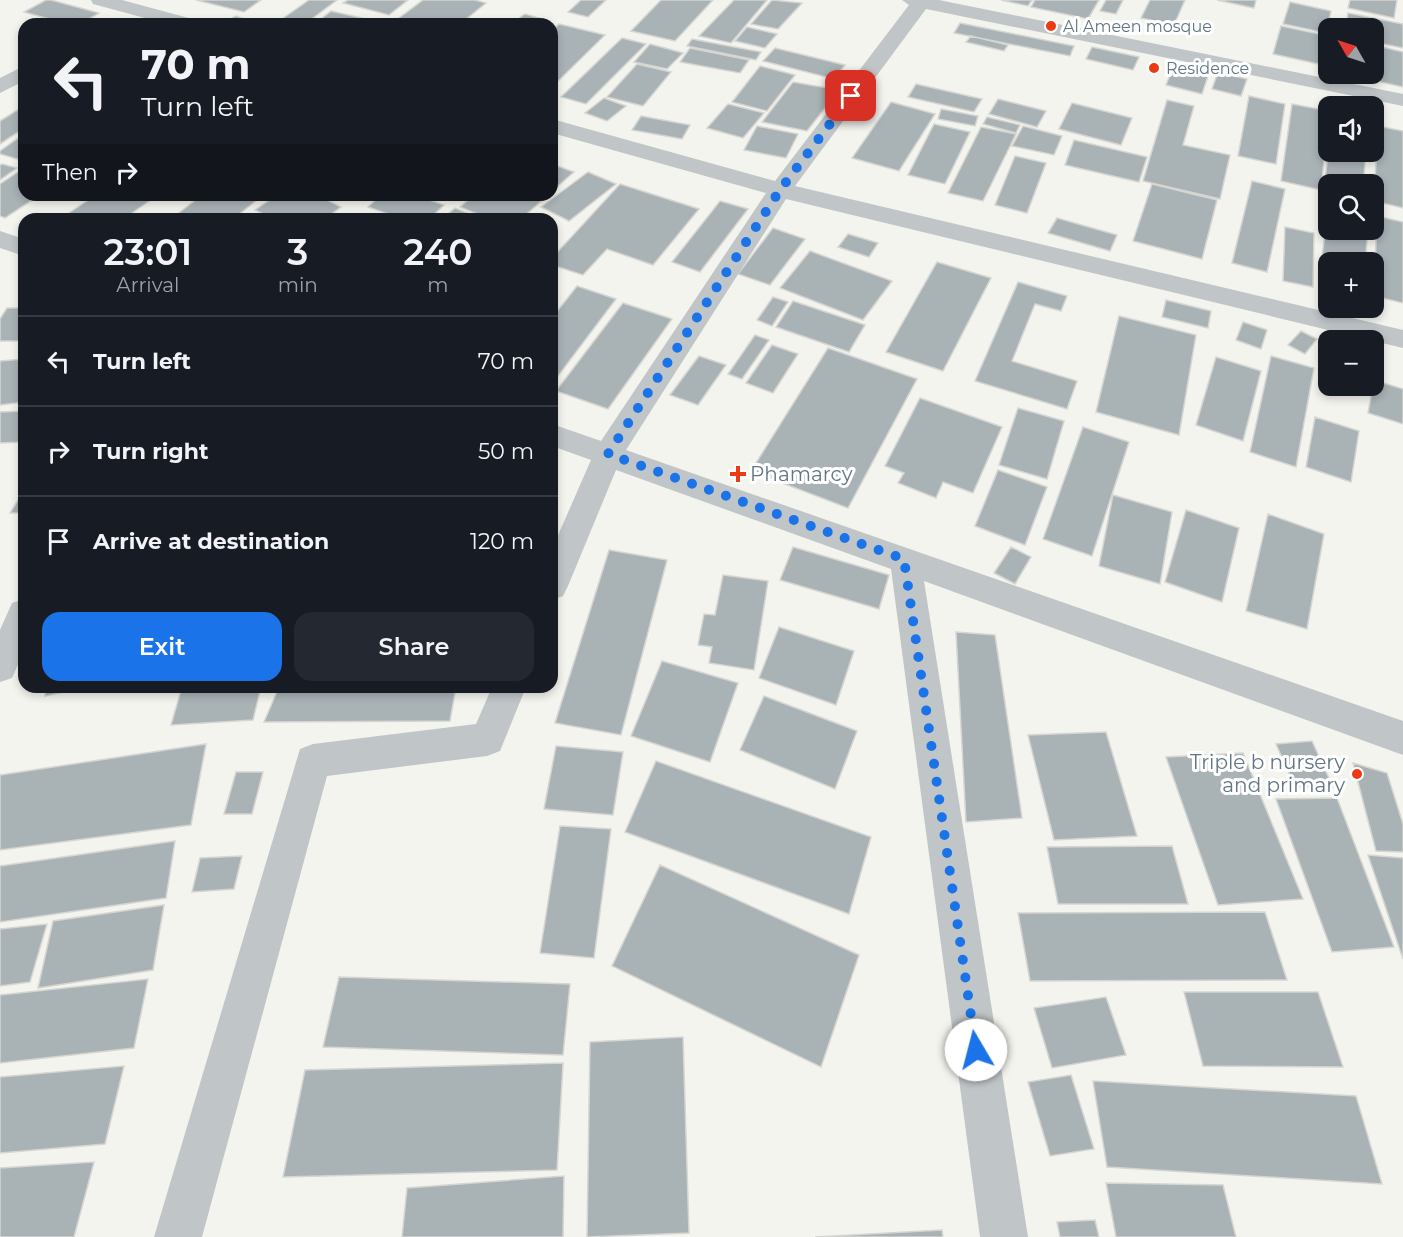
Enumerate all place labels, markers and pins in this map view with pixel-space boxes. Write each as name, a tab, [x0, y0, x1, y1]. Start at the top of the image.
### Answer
place label: Al Ameen mosque	[1063, 17, 1212, 36]
marker: Al Ameen mosque	[1044, 19, 1058, 33]
place label: Residence	[1166, 59, 1249, 78]
marker: Residence	[1147, 61, 1161, 75]
pin	[825, 70, 876, 121]
place label: Phamarcy	[750, 462, 853, 486]
marker: Phamarcy	[731, 467, 745, 481]
place label: Triple b nursery and primary	[1190, 750, 1345, 797]
marker: Triple b nursery and primary	[1350, 767, 1364, 781]

